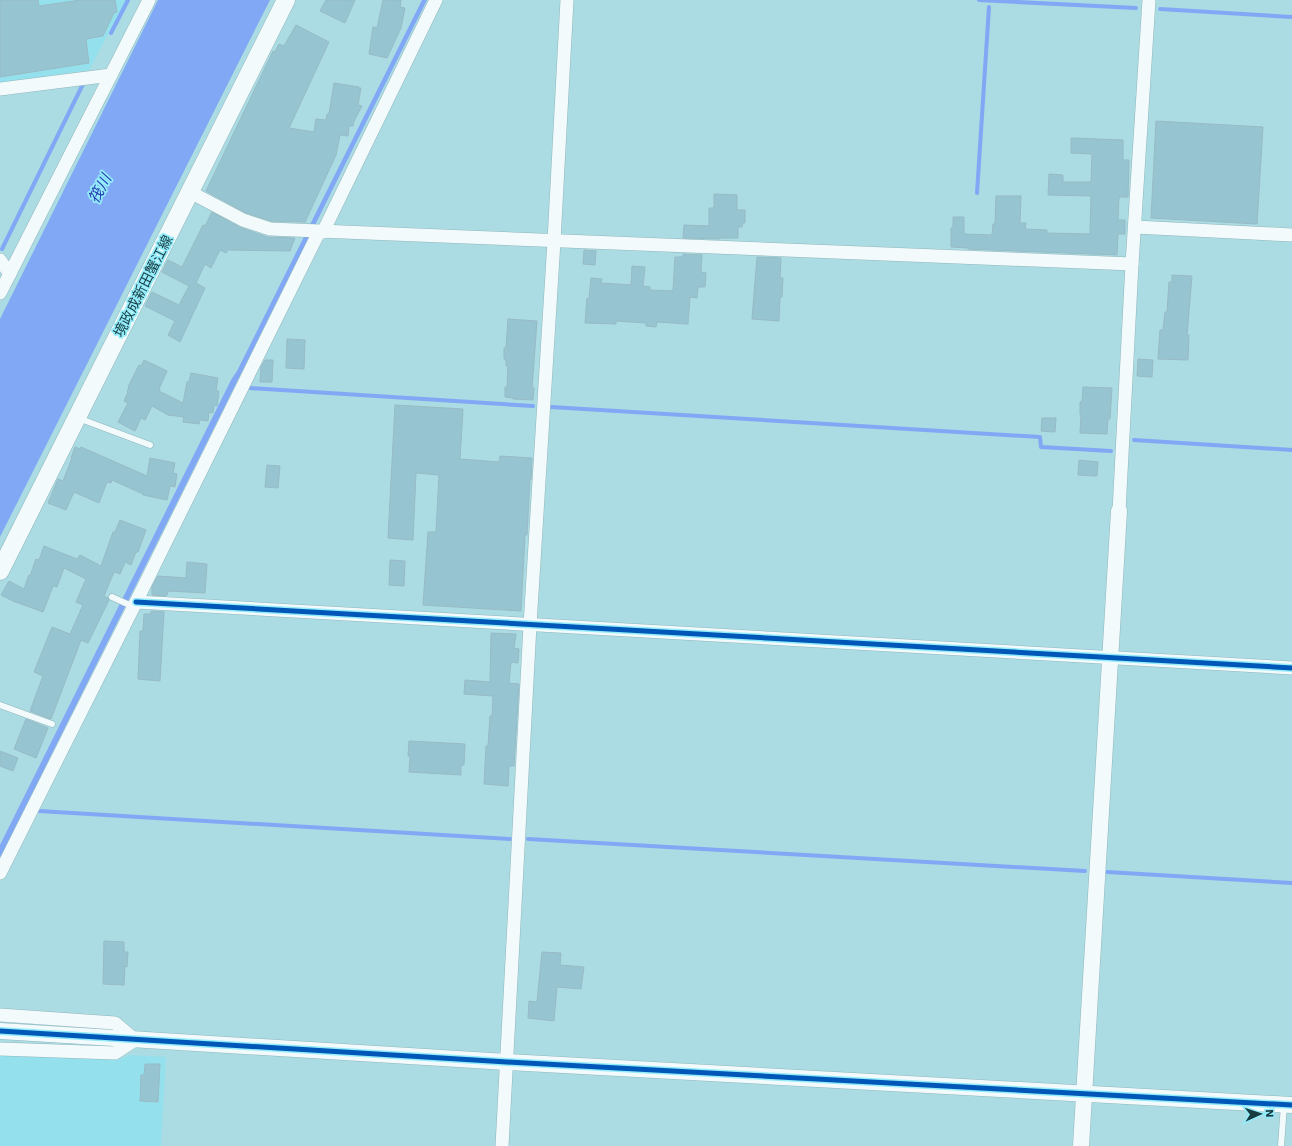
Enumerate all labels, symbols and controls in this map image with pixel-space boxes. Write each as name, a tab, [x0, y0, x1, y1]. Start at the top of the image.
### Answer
water label: 筏川	[85, 170, 116, 206]
street label: 境政成新田蟹江線	[110, 232, 176, 340]
north arrow	[1240, 1094, 1280, 1134]
text: N	[1263, 1109, 1276, 1118]

